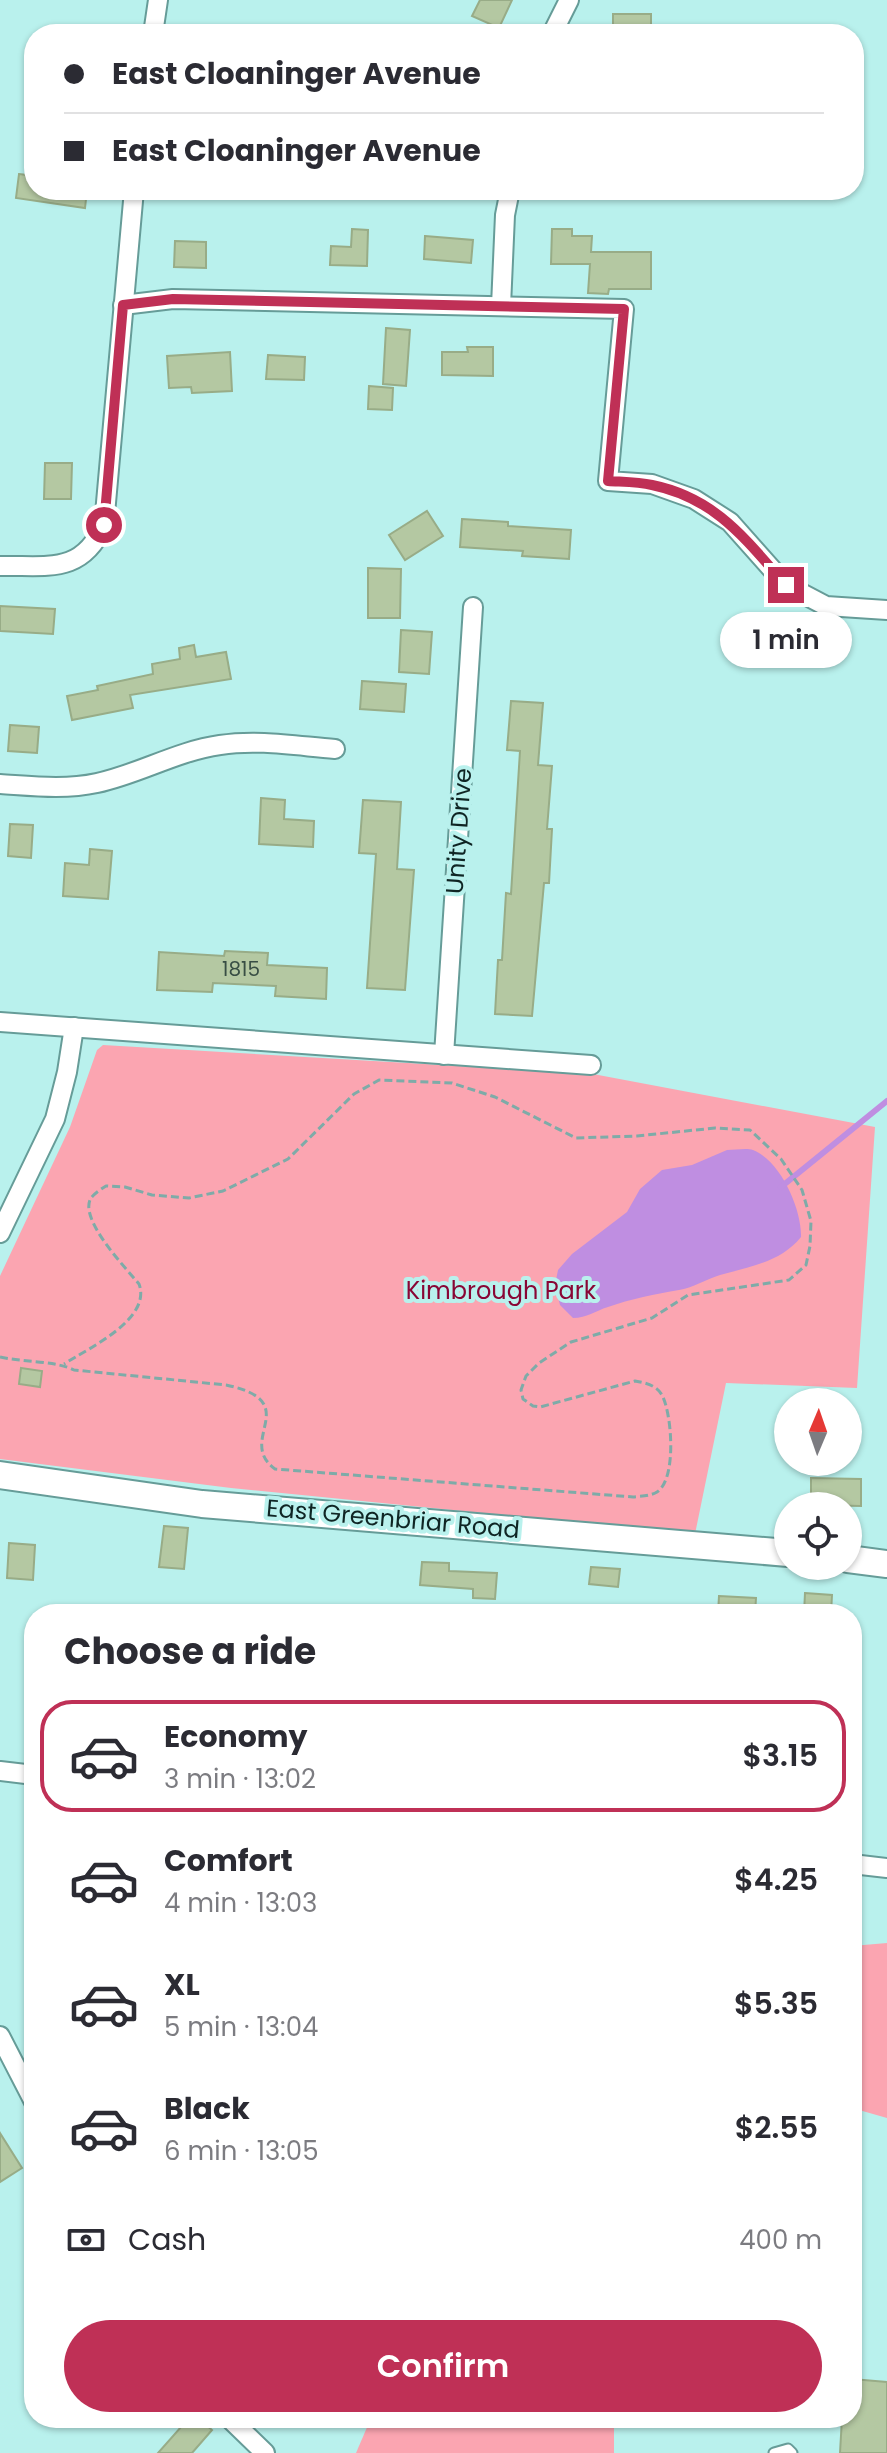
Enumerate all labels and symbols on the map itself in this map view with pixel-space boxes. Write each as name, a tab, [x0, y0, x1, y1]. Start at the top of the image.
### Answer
route start	[86, 507, 122, 543]
route end	[768, 567, 804, 603]
callout: 1 min	[720, 613, 852, 669]
street label: Unity Drive	[438, 767, 479, 895]
house number: 1815	[222, 955, 260, 983]
park label: Kimbrough Park	[406, 1274, 597, 1307]
north arrow	[774, 1388, 862, 1476]
street label: East Greenbriar Road	[265, 1491, 521, 1546]

